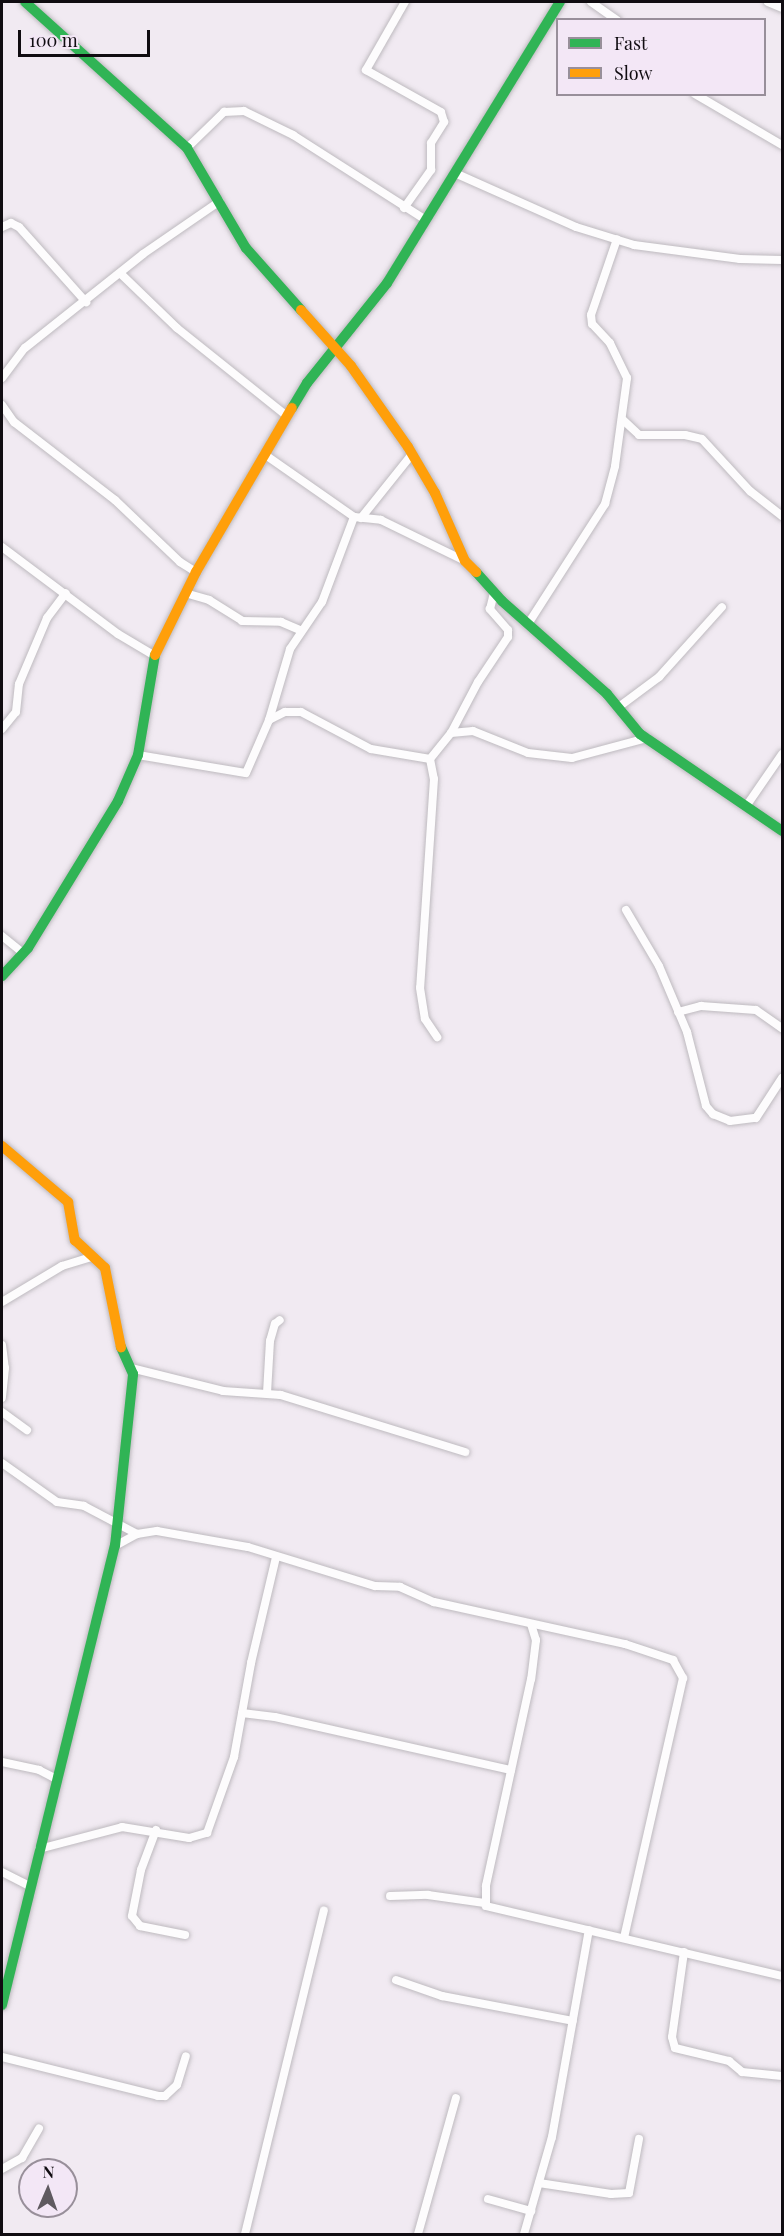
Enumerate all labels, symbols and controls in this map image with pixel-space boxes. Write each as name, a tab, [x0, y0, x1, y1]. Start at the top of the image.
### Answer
scale bar	[21, 18, 153, 56]
legend	[556, 18, 766, 96]
text: 100 m	[29, 28, 78, 52]
text: Fast	[614, 31, 647, 55]
text: Slow	[614, 61, 652, 85]
north arrow	[18, 2158, 78, 2218]
text: N	[42, 2161, 55, 2182]

